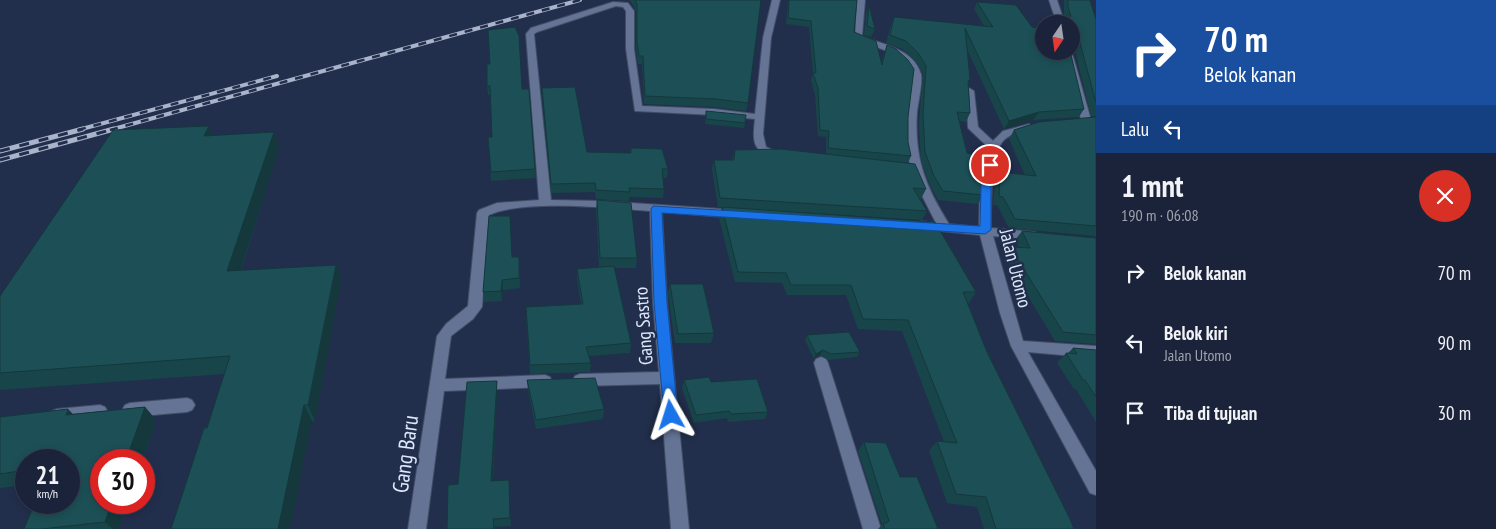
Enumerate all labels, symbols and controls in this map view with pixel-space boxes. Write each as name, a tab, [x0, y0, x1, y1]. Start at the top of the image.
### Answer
north arrow	[1035, 15, 1080, 60]
map controls	[1035, 15, 1080, 60]
text: 70 m	[1204, 16, 1268, 62]
icon: right	[1121, 20, 1186, 85]
text: Belok kanan	[1204, 60, 1296, 88]
icon: left	[1159, 115, 1187, 143]
text: Lalu	[1121, 117, 1149, 141]
pin	[969, 144, 1011, 186]
icon: arrive	[976, 151, 1004, 179]
text: 1 mnt	[1121, 166, 1184, 205]
button: close	[1419, 170, 1471, 222]
text: 190 m · 06:08	[1121, 205, 1199, 225]
street label: Jalan Utomo	[994, 225, 1037, 310]
icon: right	[1121, 259, 1149, 287]
text: Belok kanan	[1164, 261, 1246, 285]
text: 70 m	[1438, 261, 1471, 285]
street label: Gang Sastro	[628, 286, 658, 366]
text: Belok kiri	[1164, 321, 1228, 345]
icon: left	[1121, 329, 1149, 357]
text: 90 m	[1438, 331, 1471, 355]
text: Jalan Utomo	[1164, 345, 1232, 365]
position arrow	[644, 388, 696, 440]
icon: arrive	[1121, 399, 1149, 427]
text: Tiba di tujuan	[1164, 401, 1257, 425]
text: 30 m	[1438, 401, 1471, 425]
street label: Gang Baru	[386, 413, 424, 495]
speed limit sign: 30	[90, 449, 155, 514]
text: 21	[36, 459, 59, 491]
text: km/h	[37, 486, 58, 501]

